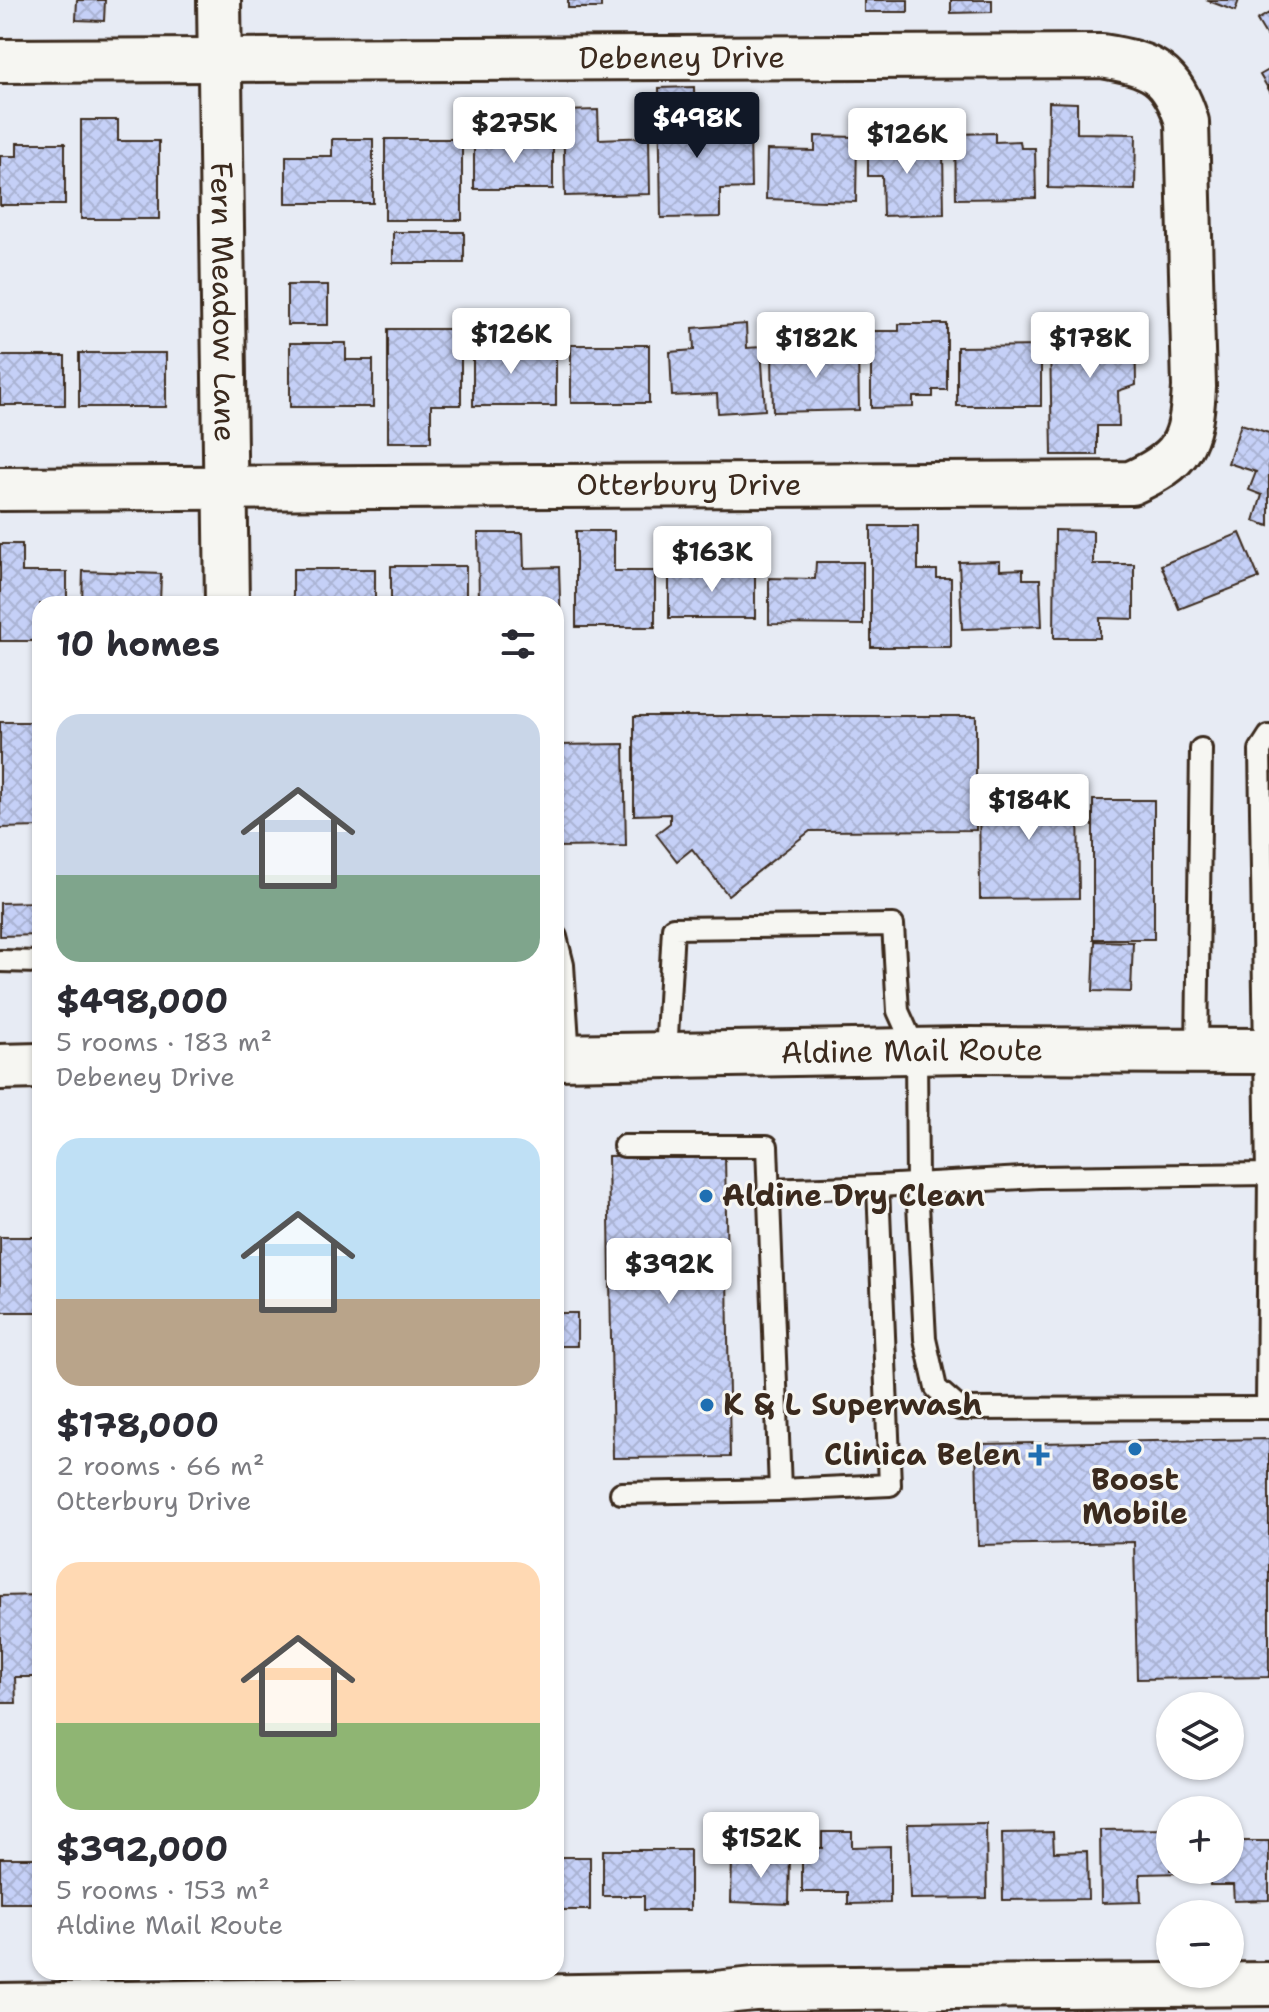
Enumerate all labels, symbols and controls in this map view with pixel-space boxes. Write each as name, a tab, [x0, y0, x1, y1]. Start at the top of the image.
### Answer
street label: Debeney Drive	[579, 36, 785, 78]
pin: $498K	[641, 92, 753, 160]
pin: $275K	[458, 97, 570, 165]
text: $498K	[652, 100, 742, 135]
text: $275K	[471, 105, 557, 140]
pin: $126K	[851, 108, 963, 176]
text: $126K	[866, 116, 948, 151]
street label: Fern Meadow Lane	[201, 162, 246, 442]
pin: $126K	[455, 308, 567, 376]
pin: $182K	[760, 312, 872, 380]
pin: $178K	[1034, 312, 1146, 380]
text: $126K	[470, 316, 552, 351]
text: $182K	[775, 320, 857, 355]
text: $178K	[1049, 320, 1131, 355]
street label: Otterbury Drive	[576, 464, 802, 505]
pin: $163K	[656, 526, 768, 594]
text: $163K	[671, 534, 753, 569]
text: 10 homes	[56, 621, 220, 667]
icon: filters	[496, 622, 540, 666]
icon: home	[226, 766, 370, 910]
pin: $184K	[973, 774, 1085, 842]
text: $184K	[988, 782, 1070, 817]
text: $498,000	[56, 978, 228, 1024]
text: 5 rooms · 183 m²	[56, 1024, 272, 1059]
street label: Aldine Mail Route	[781, 1029, 1043, 1073]
text: Debeney Drive	[56, 1059, 235, 1094]
place label: Aldine Dry Clean	[722, 1175, 985, 1216]
marker: Aldine Dry Clean	[697, 1187, 715, 1205]
icon: home	[226, 1190, 370, 1334]
pin: $392K	[613, 1238, 725, 1306]
text: $392K	[625, 1246, 713, 1281]
place label: K & L Superwash	[723, 1384, 982, 1425]
marker: K & L Superwash	[698, 1396, 716, 1414]
text: $178,000	[56, 1402, 219, 1448]
place label: Clinica Belen	[824, 1434, 1021, 1475]
marker: Boost Mobile	[1126, 1440, 1144, 1458]
marker: Clinica Belen	[1028, 1444, 1050, 1466]
text: 2 rooms · 66 m²	[56, 1448, 265, 1483]
place label: Boost Mobile	[1082, 1459, 1188, 1534]
text: Otterbury Drive	[56, 1483, 251, 1518]
icon: home	[226, 1614, 370, 1758]
map controls	[1156, 1692, 1244, 1988]
button: layers	[1156, 1692, 1244, 1780]
button: +	[1156, 1796, 1244, 1884]
pin: $152K	[705, 1812, 817, 1880]
text: $152K	[721, 1820, 801, 1855]
text: $392,000	[56, 1826, 228, 1872]
text: 5 rooms · 153 m²	[56, 1872, 270, 1907]
button: −	[1156, 1900, 1244, 1988]
text: Aldine Mail Route	[56, 1907, 283, 1942]

